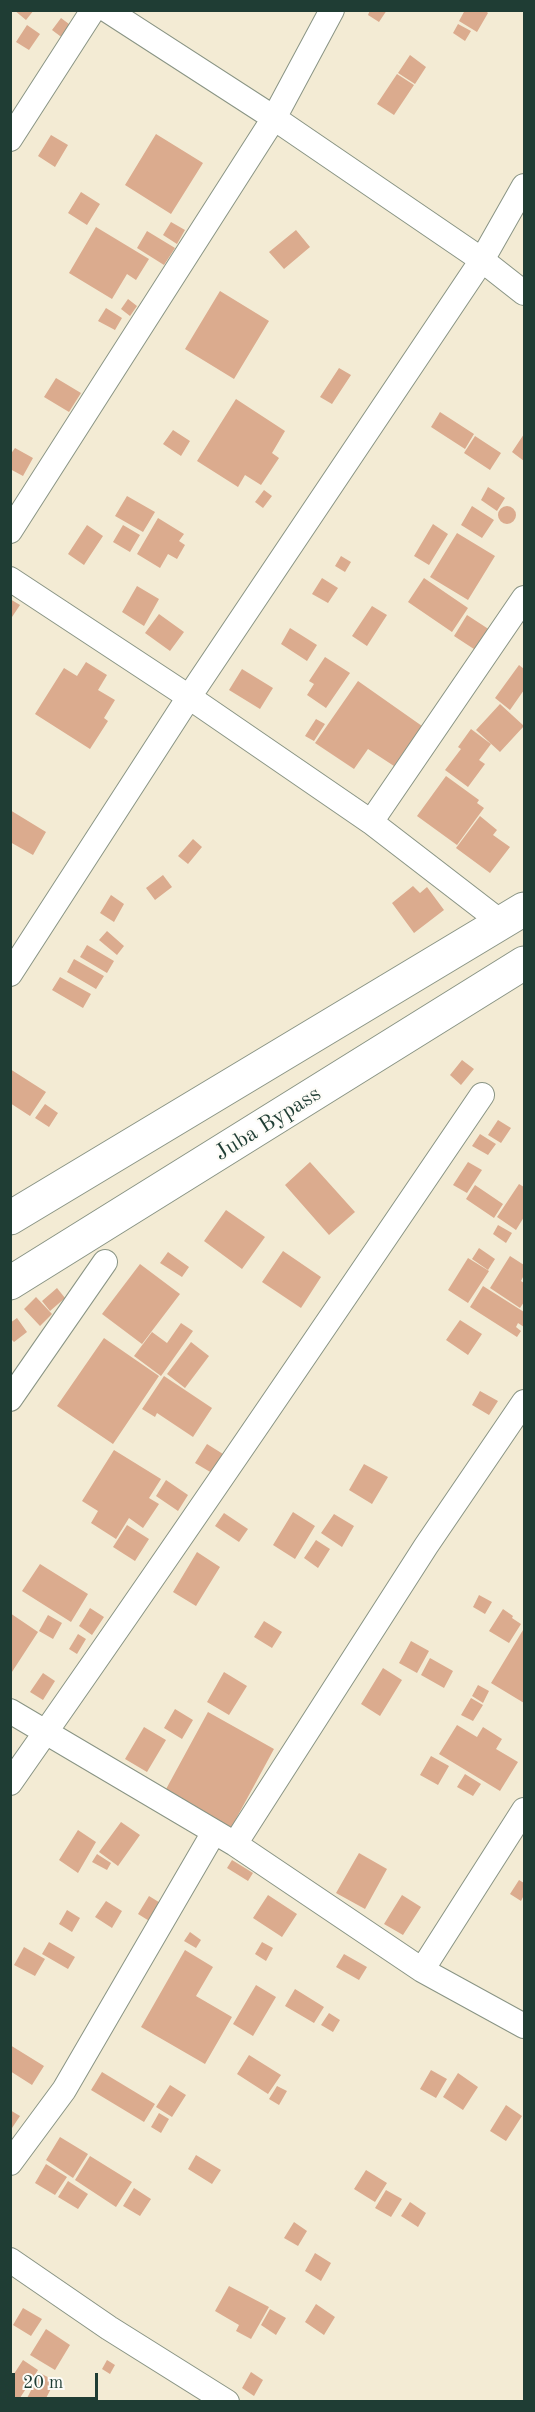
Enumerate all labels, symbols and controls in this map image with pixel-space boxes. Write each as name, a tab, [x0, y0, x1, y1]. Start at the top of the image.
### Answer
street label: Juba Bypass	[210, 1081, 326, 1167]
scale bar	[15, 2361, 100, 2399]
text: 20 m	[23, 2374, 63, 2392]

